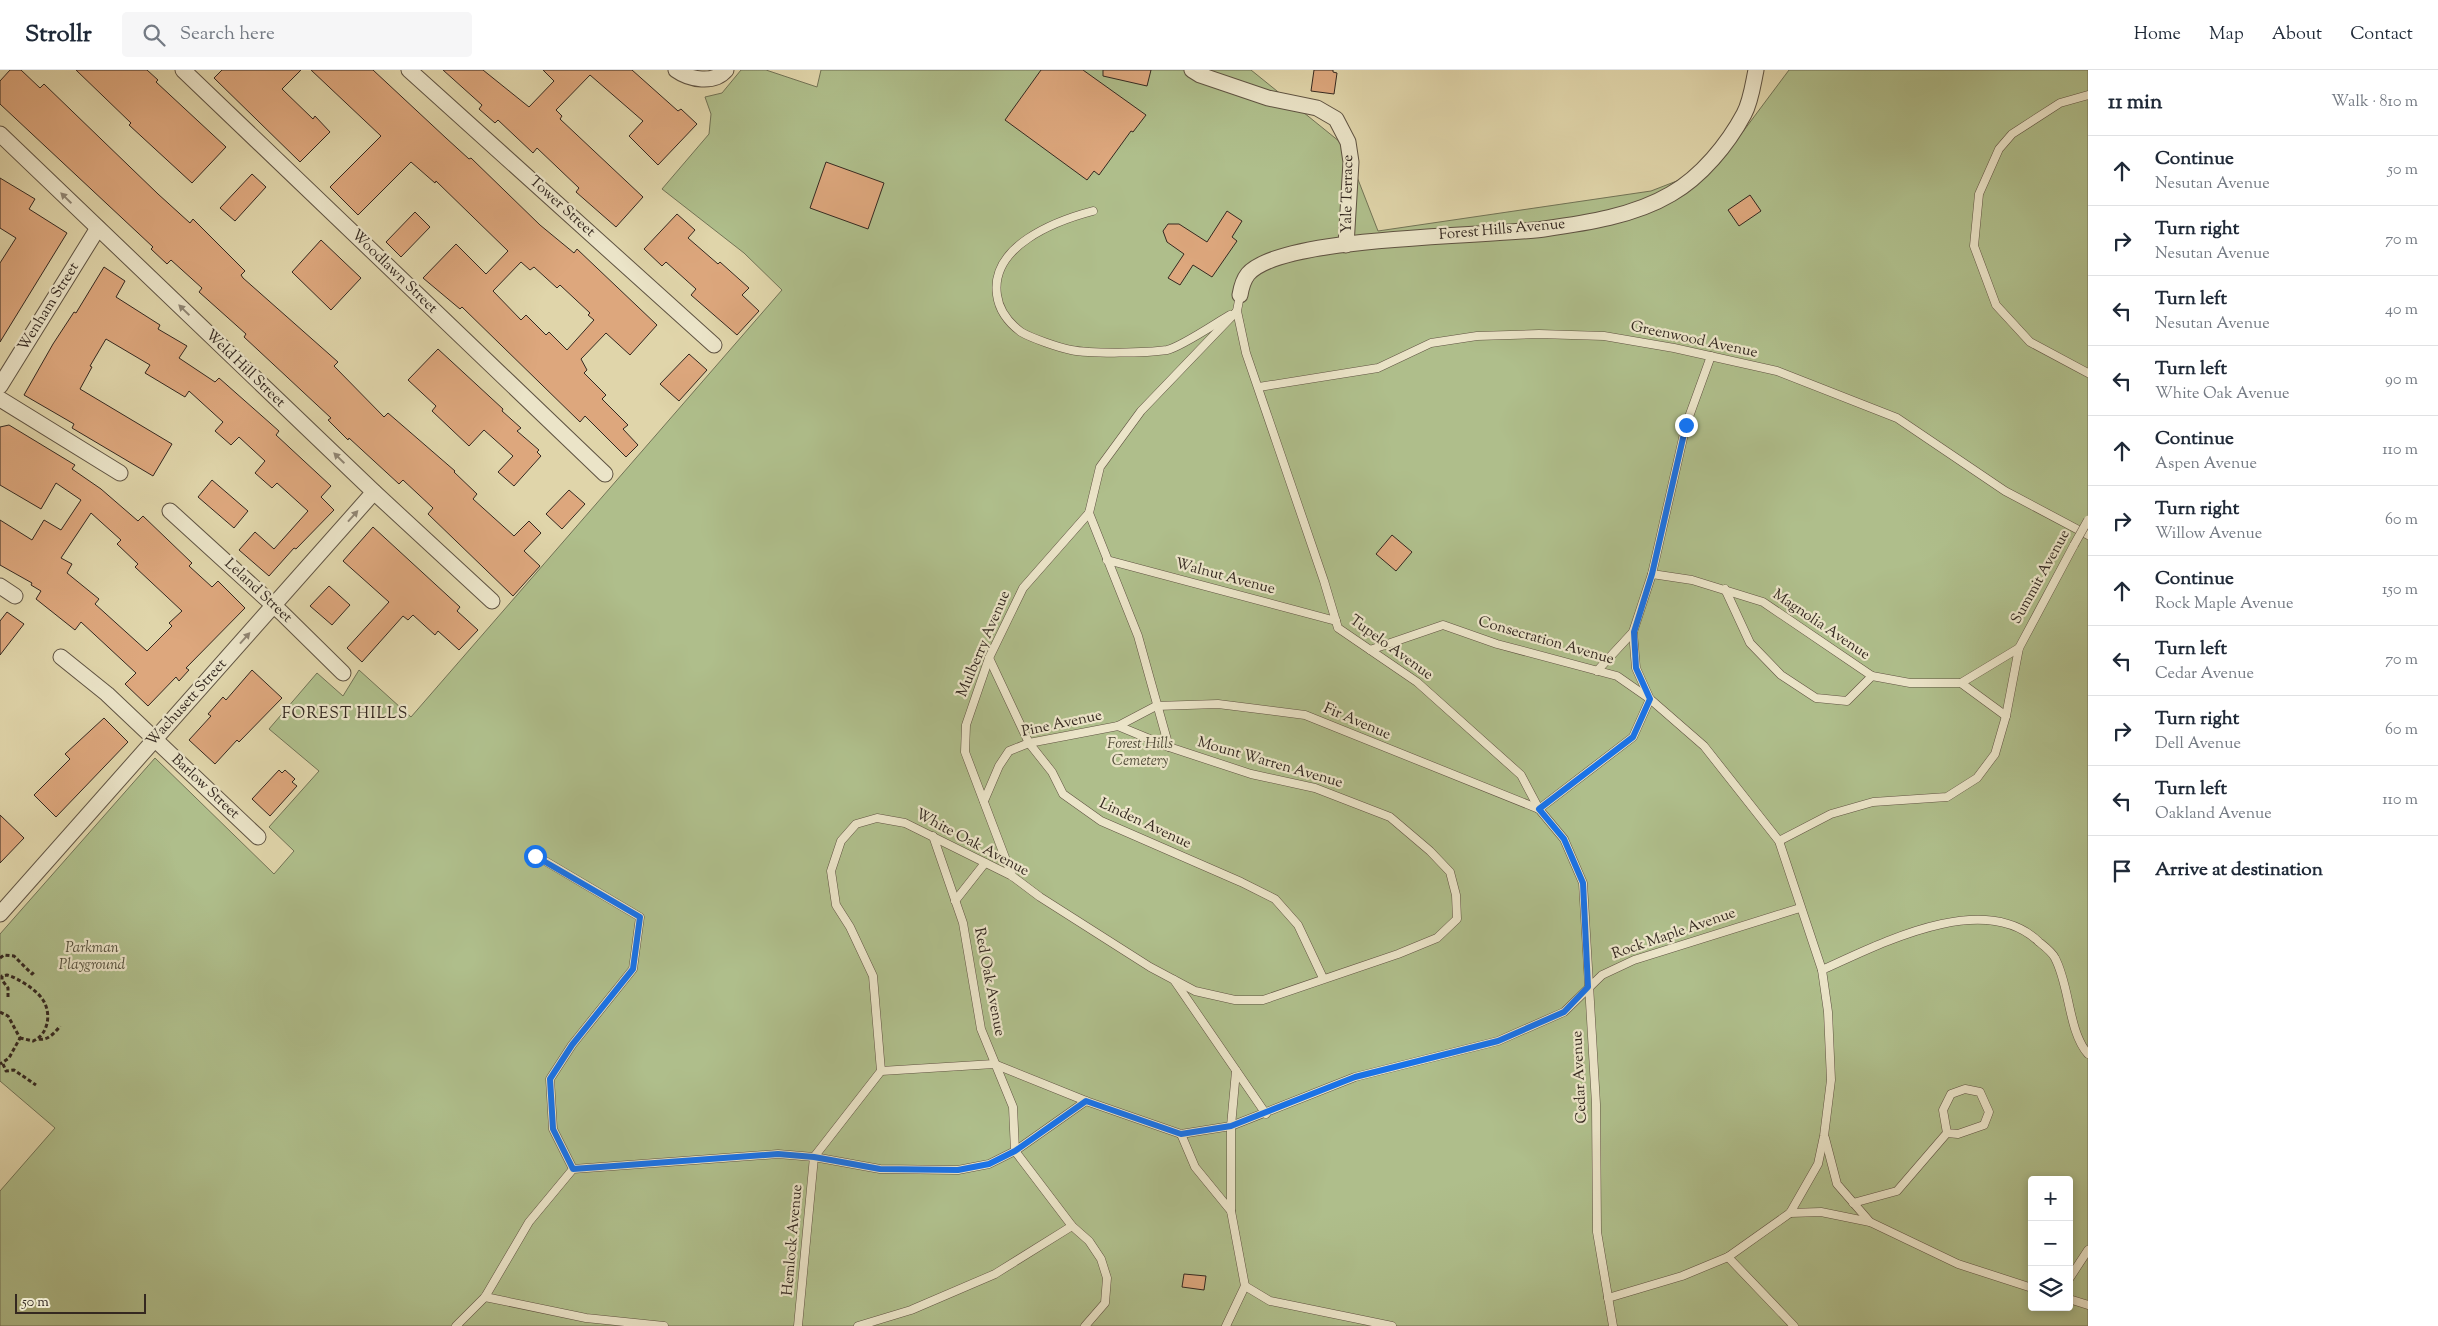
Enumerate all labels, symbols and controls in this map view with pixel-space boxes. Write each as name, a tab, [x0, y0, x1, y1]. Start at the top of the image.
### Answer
search box	[122, 12, 472, 57]
text: Strollr	[25, 18, 92, 52]
icon: search	[140, 21, 168, 49]
text: Search here	[180, 21, 275, 48]
text: Home	[2134, 22, 2181, 48]
text: Map	[2209, 22, 2244, 48]
text: About	[2272, 22, 2322, 48]
text: Contact	[2350, 22, 2413, 48]
text: 11 min	[2108, 88, 2163, 118]
text: Walk · 810 m	[2331, 91, 2418, 114]
text: Continue	[2155, 146, 2234, 173]
street label: Yale Terrace	[1337, 154, 1359, 234]
icon: ahead	[2108, 157, 2136, 185]
text: 50 m	[2387, 159, 2418, 182]
street label: Tower Street	[524, 172, 600, 242]
text: Nesutan Avenue	[2155, 173, 2270, 196]
one-way arrow	[61, 192, 73, 204]
street label: Forest Hills Avenue	[1438, 214, 1566, 246]
text: Turn right	[2155, 216, 2239, 243]
street label: Woodlawn Street	[346, 225, 442, 319]
icon: right	[2108, 227, 2136, 255]
text: 70 m	[2385, 229, 2418, 252]
text: Nesutan Avenue	[2155, 243, 2270, 266]
street label: Wenham Street	[13, 259, 85, 355]
text: Turn left	[2155, 286, 2227, 313]
icon: left	[2108, 297, 2136, 325]
text: 40 m	[2385, 299, 2418, 322]
one-way arrow	[178, 304, 190, 316]
text: Nesutan Avenue	[2155, 313, 2270, 336]
street label: Greenwood Avenue	[1629, 316, 1759, 364]
street label: Weld Hill Street	[200, 325, 290, 413]
text: Turn left	[2155, 356, 2227, 383]
icon: left	[2108, 367, 2136, 395]
text: 90 m	[2385, 369, 2418, 392]
text: White Oak Avenue	[2155, 383, 2290, 406]
route end	[1675, 414, 1698, 437]
text: Continue	[2155, 426, 2234, 453]
icon: ahead	[2108, 437, 2136, 465]
text: 110 m	[2382, 439, 2418, 462]
one-way arrow	[333, 453, 345, 465]
text: Aspen Avenue	[2155, 453, 2257, 476]
text: Turn right	[2155, 496, 2239, 523]
icon: right	[2108, 507, 2136, 535]
text: 60 m	[2385, 509, 2418, 532]
one-way arrow	[347, 511, 359, 523]
text: Willow Avenue	[2155, 523, 2262, 546]
street label: Summit Avenue	[2006, 526, 2076, 628]
street label: Leland Street	[219, 554, 297, 628]
street label: Walnut Avenue	[1173, 554, 1277, 600]
text: Continue	[2155, 566, 2234, 593]
icon: ahead	[2108, 577, 2136, 605]
text: 150 m	[2382, 579, 2418, 602]
street label: Magnolia Avenue	[1768, 585, 1874, 665]
street label: Mulberry Avenue	[952, 588, 1016, 700]
text: Rock Maple Avenue	[2155, 593, 2293, 616]
street label: Tupelo Avenue	[1345, 611, 1437, 685]
street label: Consecration Avenue	[1476, 612, 1616, 670]
one-way arrow	[239, 632, 250, 644]
text: Turn left	[2155, 636, 2227, 663]
icon: left	[2108, 647, 2136, 675]
text: 70 m	[2385, 649, 2418, 672]
street label: Wachusett Street	[142, 655, 232, 751]
text: Cedar Avenue	[2155, 663, 2254, 686]
street label: Fir Avenue	[1320, 698, 1394, 746]
district label: FOREST HILLS	[282, 703, 408, 726]
street label: Pine Avenue	[1020, 705, 1104, 743]
text: Turn right	[2155, 706, 2239, 733]
icon: right	[2108, 717, 2136, 745]
text: 60 m	[2385, 719, 2418, 742]
street label: Mount Warren Avenue	[1195, 732, 1345, 794]
text: Dell Avenue	[2155, 733, 2241, 756]
park label: Forest Hills Cemetery	[1107, 734, 1173, 772]
street label: Barlow Street	[166, 750, 244, 824]
text: Turn left	[2155, 776, 2227, 803]
icon: left	[2108, 787, 2136, 815]
text: 110 m	[2382, 789, 2418, 812]
street label: Linden Avenue	[1095, 793, 1195, 855]
text: Oakland Avenue	[2155, 803, 2272, 826]
street label: White Oak Avenue	[911, 804, 1033, 882]
route start	[524, 845, 547, 868]
icon: arrive	[2108, 857, 2136, 885]
text: Arrive at destination	[2155, 857, 2323, 884]
street label: Rock Maple Avenue	[1609, 903, 1739, 965]
street label: Red Oak Avenue	[968, 926, 1010, 1038]
park label: Parkman Playground	[59, 938, 126, 976]
street label: Cedar Avenue	[1567, 1030, 1593, 1124]
map controls	[2028, 1176, 2073, 1311]
button: +	[2028, 1176, 2073, 1221]
street label: Hemlock Avenue	[778, 1183, 808, 1297]
button: −	[2028, 1221, 2073, 1266]
button: layers	[2028, 1266, 2073, 1311]
scale bar	[15, 1291, 146, 1314]
text: 50 m	[22, 1293, 49, 1313]

